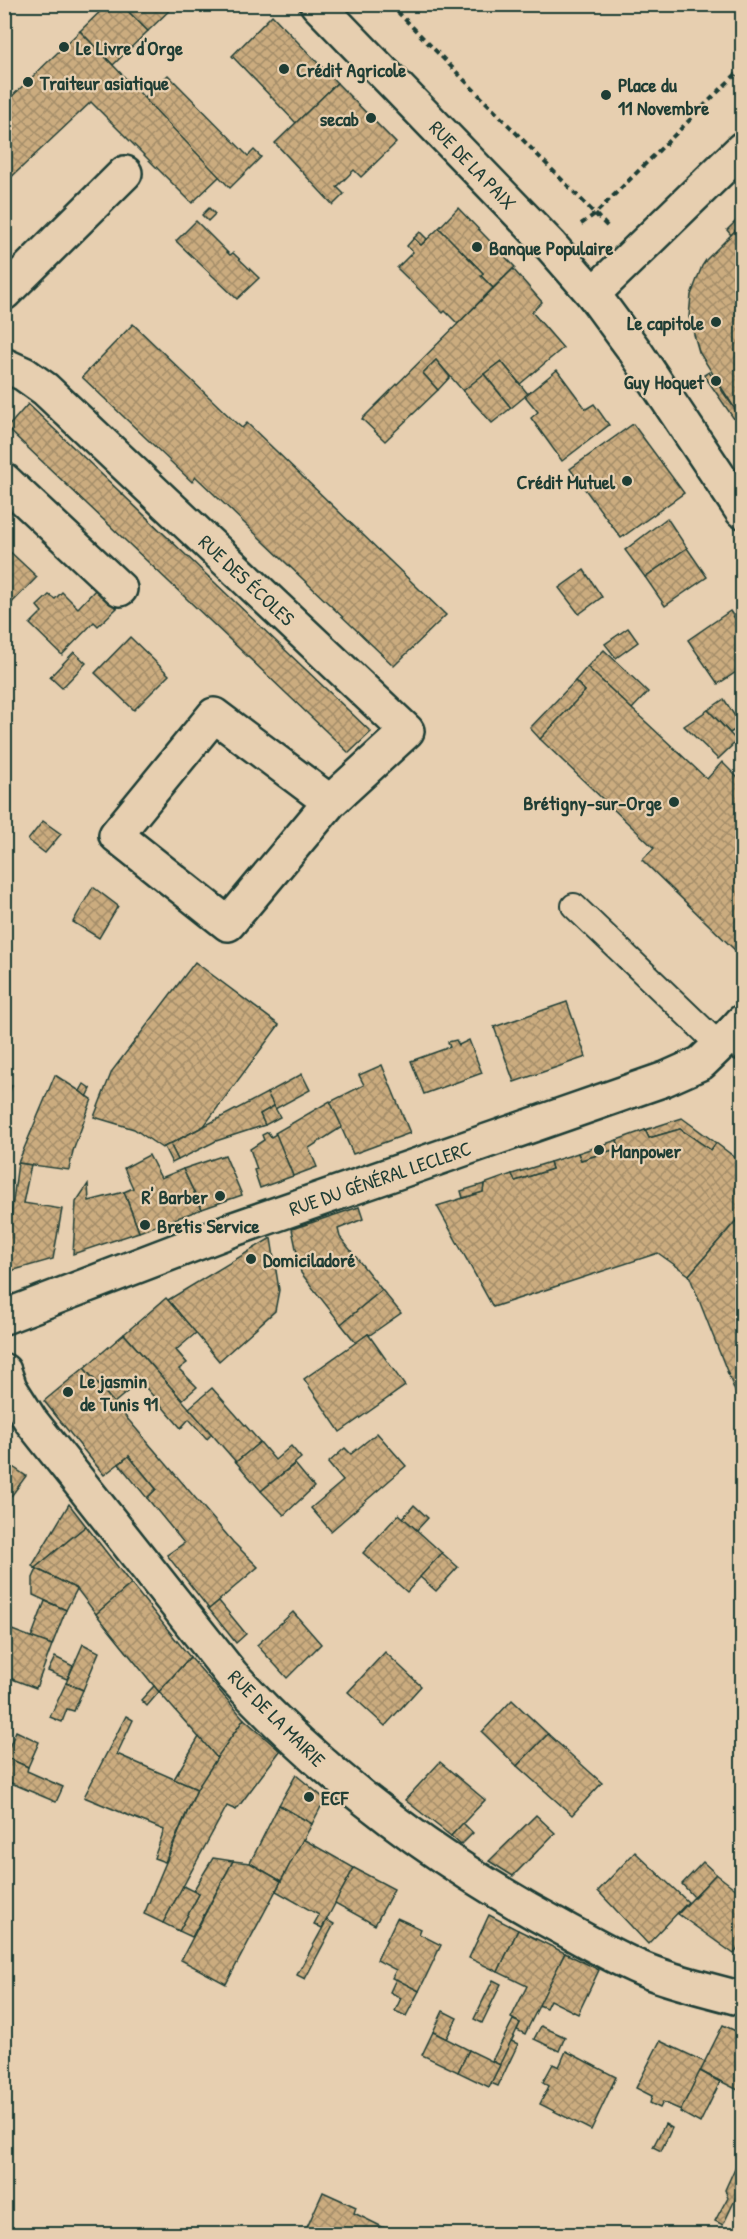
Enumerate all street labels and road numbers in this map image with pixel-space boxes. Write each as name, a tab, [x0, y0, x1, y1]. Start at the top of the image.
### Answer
street label: RUE DE LA PAIX	[424, 114, 522, 216]
street label: RUE DES ÉCOLES	[193, 529, 301, 631]
street label: RUE DU GÉNÉRAL LECLERC	[285, 1134, 475, 1222]
street label: RUE DE LA MAIRIE	[222, 1663, 332, 1773]

